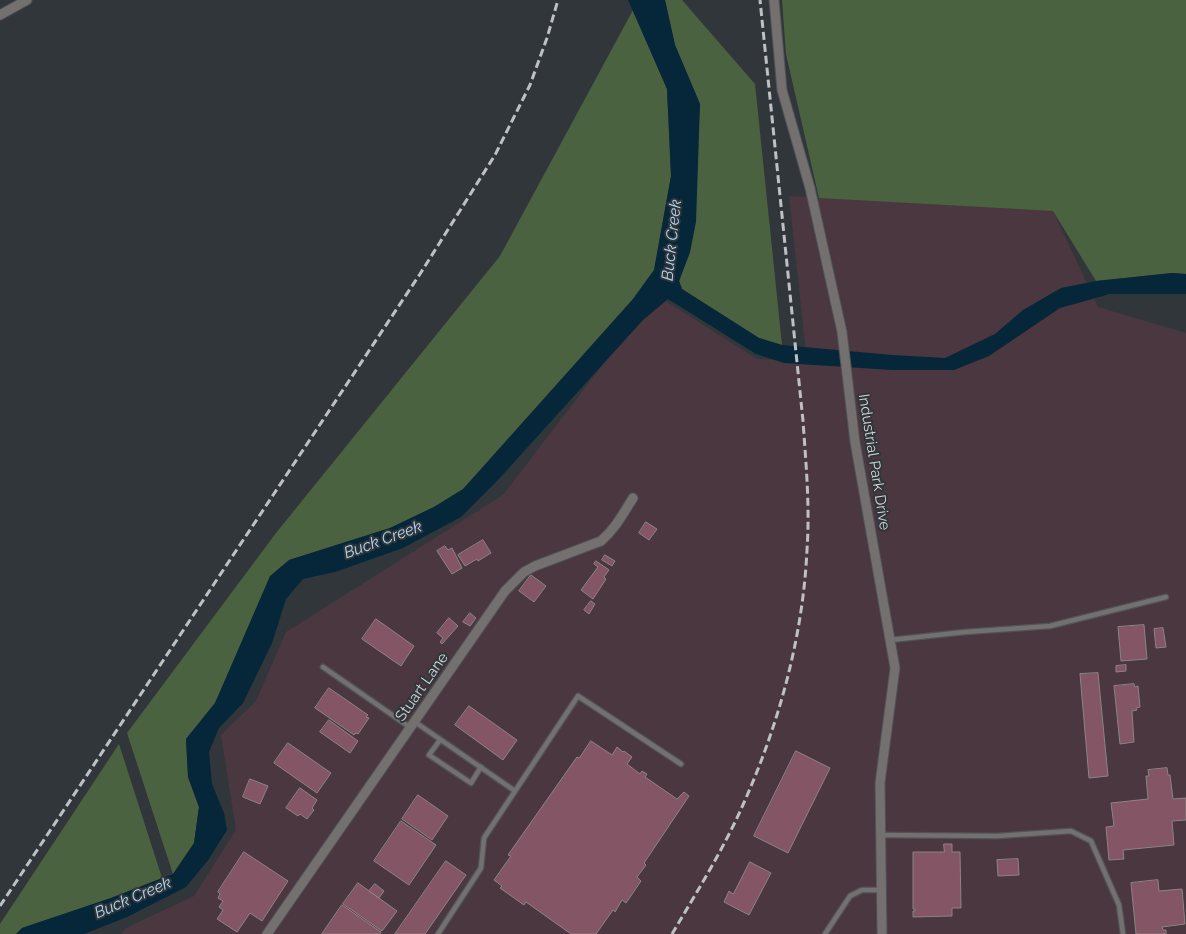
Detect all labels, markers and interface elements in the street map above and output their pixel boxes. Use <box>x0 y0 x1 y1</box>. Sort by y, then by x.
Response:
water label: Buck Creek <box>658 198 686 282</box>
street label: Industrial Park Drive <box>854 393 894 531</box>
water label: Buck Creek <box>341 517 425 563</box>
street label: Stuart Lane <box>392 649 452 725</box>
water label: Buck Creek <box>92 873 174 923</box>

